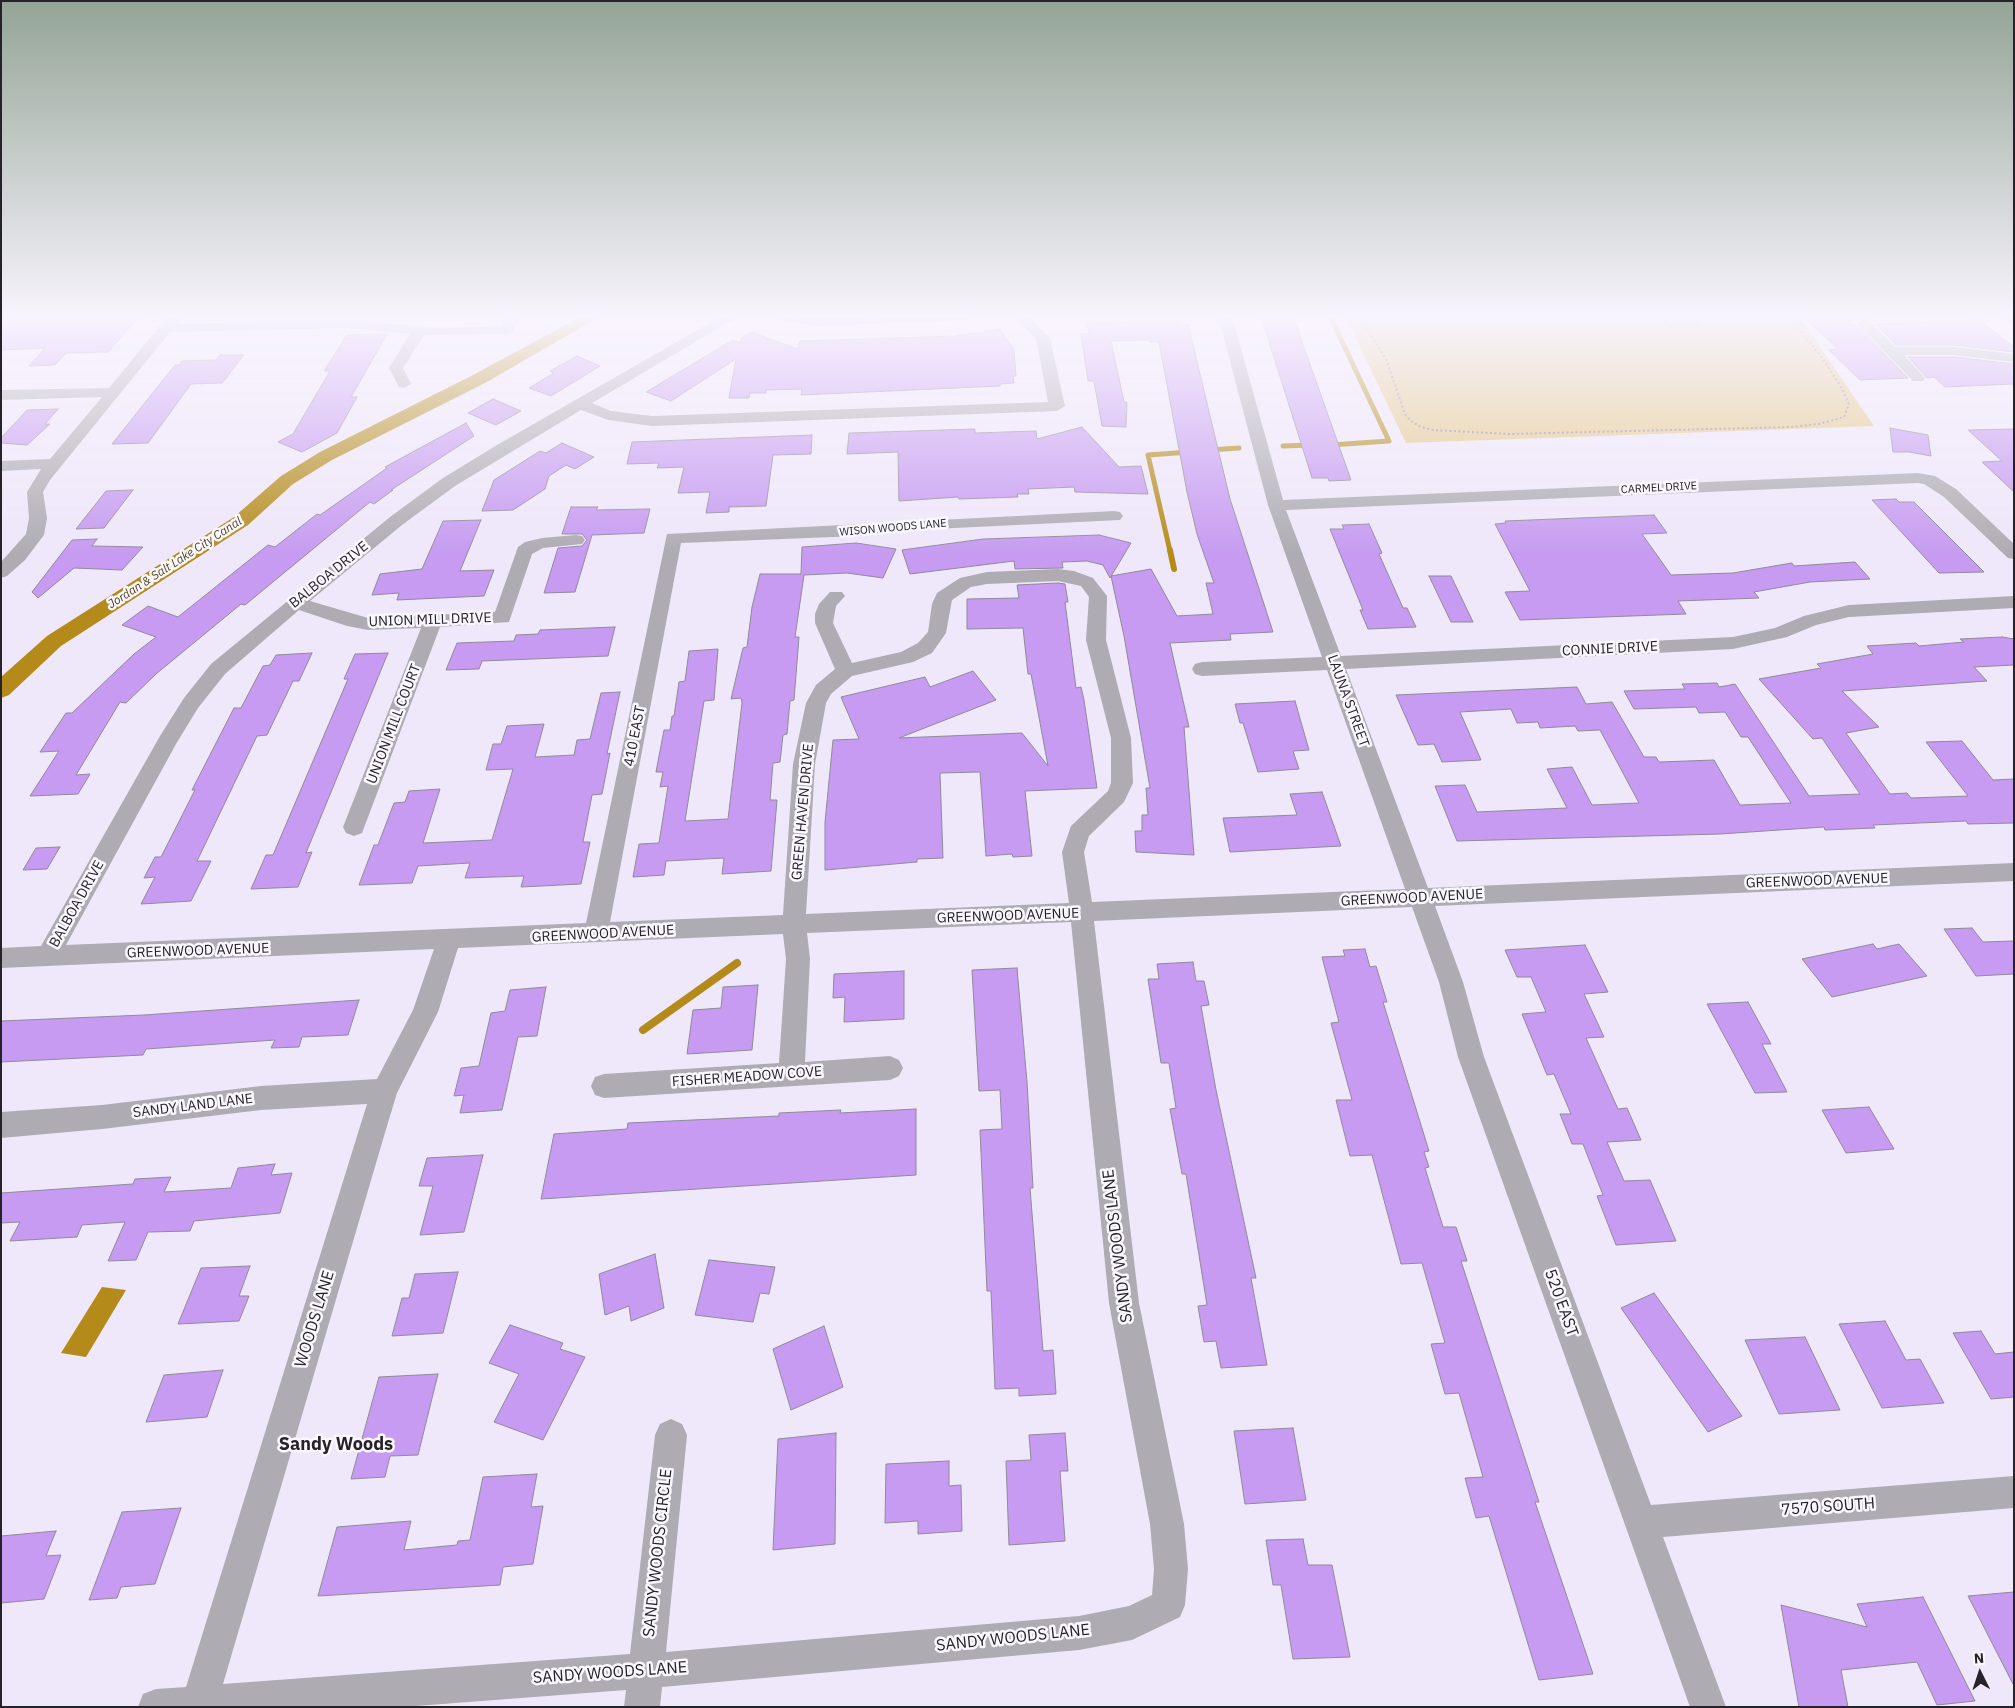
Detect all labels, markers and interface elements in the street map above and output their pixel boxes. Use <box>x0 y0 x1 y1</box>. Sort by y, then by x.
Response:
street label: CARMEL DRIVE <box>1621 479 1697 497</box>
water label: Jordan & Salt Lake City Canal <box>105 514 245 612</box>
street label: WISON WOODS LANE <box>839 517 947 539</box>
street label: BALBOA DRIVE <box>286 538 372 612</box>
street label: UNION MILL DRIVE <box>368 609 492 631</box>
street label: CONNIE DRIVE <box>1562 638 1658 660</box>
street label: LAUNA STREET <box>1324 653 1372 749</box>
street label: UNION MILL COURT <box>363 662 425 786</box>
street label: 410 EAST <box>621 704 649 768</box>
street label: GREEN HAVEN DRIVE <box>789 743 817 881</box>
street label: BALBOA DRIVE <box>46 858 108 950</box>
street label: GREENWOOD AVENUE <box>1745 870 1889 892</box>
street label: GREENWOOD AVENUE <box>1340 886 1484 910</box>
street label: GREENWOOD AVENUE <box>936 905 1080 927</box>
street label: GREENWOOD AVENUE <box>531 922 675 946</box>
street label: GREENWOOD AVENUE <box>126 940 270 962</box>
street label: FISHER MEADOW COVE <box>671 1063 823 1091</box>
street label: SANDY LAND LANE <box>132 1090 254 1122</box>
street label: SANDY WOODS LANE <box>1099 1168 1137 1324</box>
street label: 520 EAST <box>1540 1267 1582 1339</box>
street label: WOODS LANE <box>291 1268 339 1370</box>
district label: Sandy Woods <box>279 1434 393 1456</box>
street label: SANDY WOODS CIRCLE <box>640 1468 676 1638</box>
street label: 7570 SOUTH <box>1780 1494 1876 1520</box>
street label: SANDY WOODS LANE <box>935 1620 1091 1656</box>
north arrow <box>1955 1648 2005 1698</box>
text: N <box>1973 1649 1985 1667</box>
street label: SANDY WOODS LANE <box>532 1658 688 1688</box>

